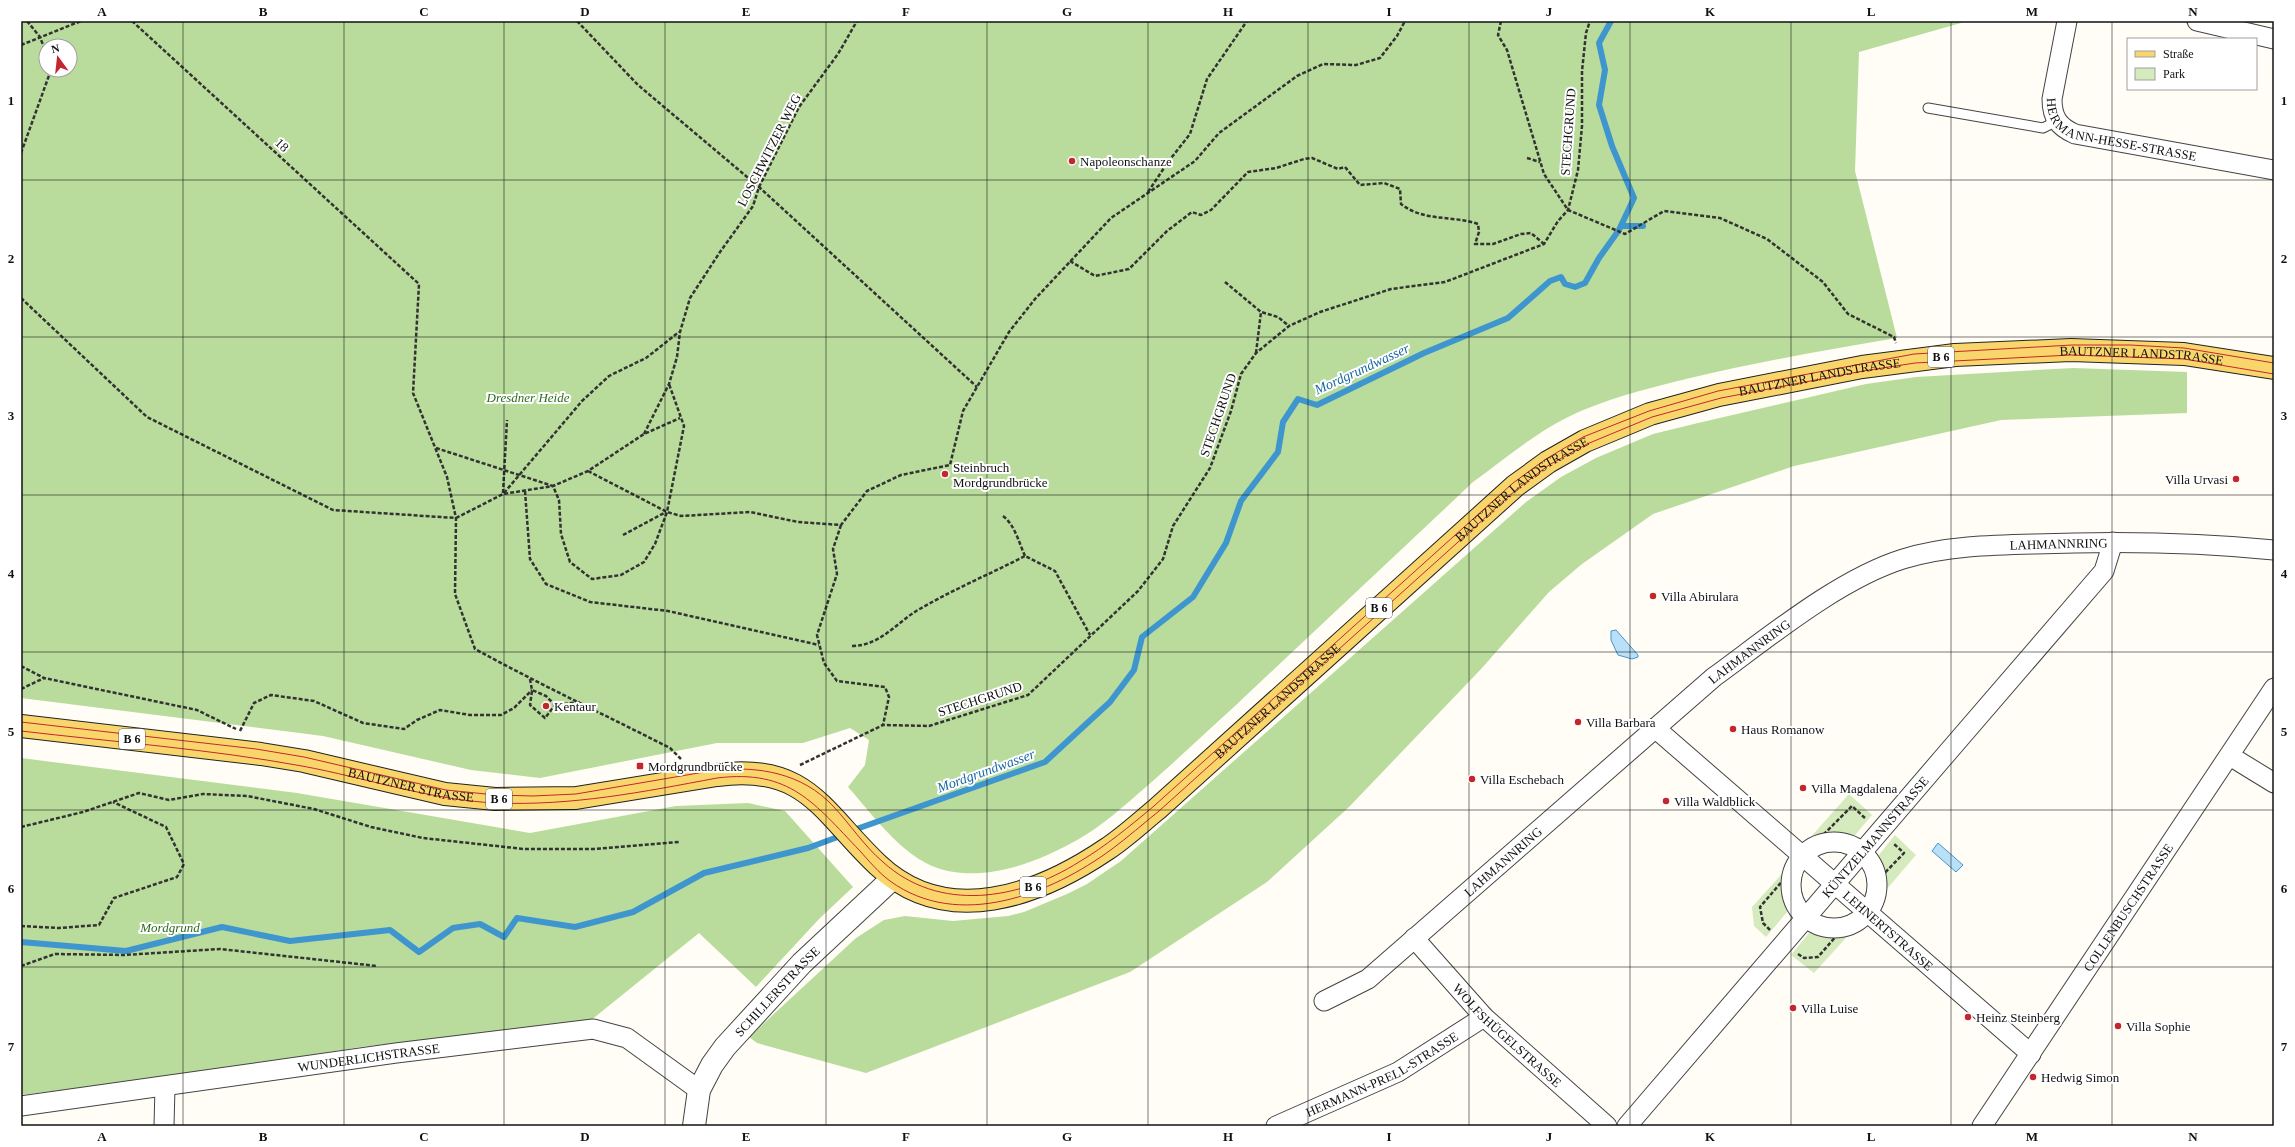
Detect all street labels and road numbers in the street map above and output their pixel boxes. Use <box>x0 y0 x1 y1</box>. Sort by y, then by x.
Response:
street label: STECHGRUND <box>1557 88 1579 176</box>
street label: LOSCHWITZER WEG <box>734 91 804 209</box>
street label: HERMANN-HESSE-STRASSE <box>2044 97 2198 163</box>
street label: 18 <box>272 135 292 155</box>
street label: BAUTZNER LANDSTRASSE <box>2059 342 2225 368</box>
road number: B 6 <box>1928 347 1954 367</box>
street label: BAUTZNER LANDSTRASSE <box>1737 355 1901 399</box>
street label: STECHGRUND <box>1197 371 1239 459</box>
street label: BAUTZNER LANDSTRASSE <box>1452 433 1591 544</box>
street label: LAHMANNRING <box>2009 535 2108 552</box>
road number: B 6 <box>1366 598 1392 618</box>
street label: LAHMANNRING <box>1705 616 1793 686</box>
street label: BAUTZNER LANDSTRASSE <box>1211 640 1343 761</box>
street label: STECHGRUND <box>936 678 1024 720</box>
road number: B 6 <box>119 729 145 749</box>
street label: BAUTZNER STRASSE <box>347 764 475 804</box>
street label: KÜNTZELMANNSTRASSE <box>1819 773 1931 900</box>
road number: B 6 <box>486 789 512 809</box>
street label: LAHMANNRING <box>1461 823 1545 899</box>
street label: COLLENBUSCHSTRASSE <box>2080 840 2176 974</box>
road number: B 6 <box>1020 877 1046 897</box>
street label: LEHNERTSTRASSE <box>1840 887 1937 974</box>
street label: SCHILLERSTRASSE <box>731 943 823 1039</box>
street label: WOLFSHÜGELSTRASSE <box>1450 980 1565 1090</box>
street label: HERMANN-PRELL-STRASSE <box>1303 1028 1461 1119</box>
street label: WUNDERLICHSTRASSE <box>297 1040 440 1074</box>

